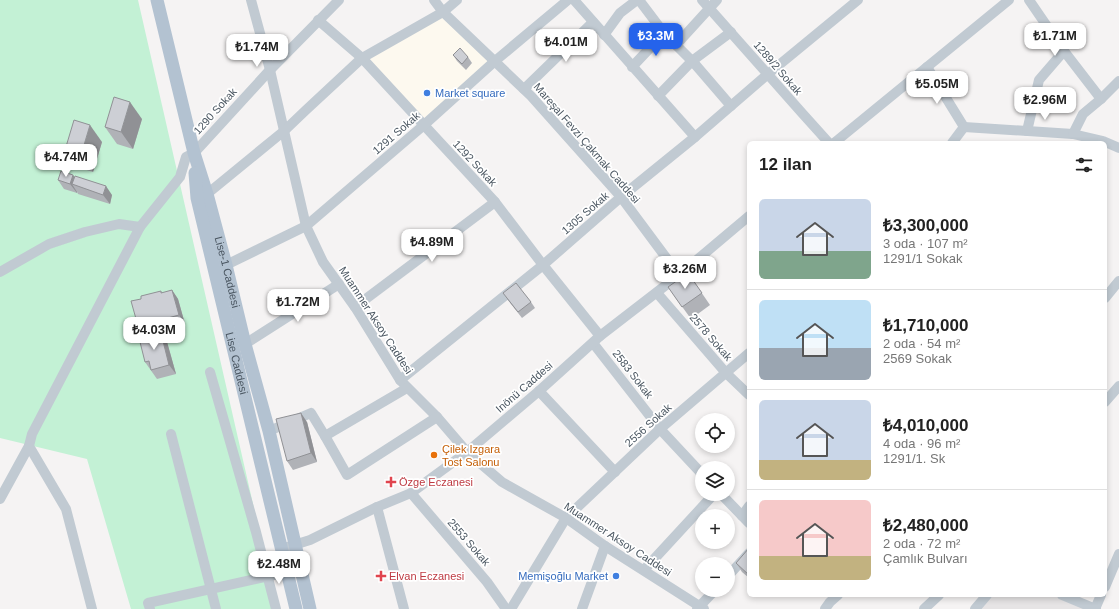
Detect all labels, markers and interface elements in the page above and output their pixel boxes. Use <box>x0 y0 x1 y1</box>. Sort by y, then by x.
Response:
pin: ₺3.3M <box>628 23 684 57</box>
pin: ₺1.71M <box>1022 23 1088 57</box>
text: ₺3.3M <box>638 28 674 43</box>
text: ₺1.71M <box>1033 28 1077 43</box>
pin: ₺4.01M <box>533 29 599 63</box>
pin: ₺1.74M <box>224 34 290 68</box>
text: ₺4.01M <box>544 34 588 49</box>
text: ₺1.74M <box>235 39 279 54</box>
street label: 1289/2 Sokak <box>751 39 805 98</box>
pin: ₺5.05M <box>904 71 970 105</box>
text: ₺5.05M <box>915 76 959 91</box>
street label: Mareşal Fevzi Çakmak Caddesi <box>532 80 642 206</box>
street label: 1290 Sokak <box>191 85 239 137</box>
place label: Market square <box>435 87 505 99</box>
pin: ₺2.96M <box>1012 87 1078 121</box>
marker: Market square <box>422 88 432 98</box>
text: ₺2.96M <box>1023 92 1067 107</box>
street label: 1291 Sokak <box>370 109 422 157</box>
street label: 1292 Sokak <box>451 138 500 189</box>
pin: ₺4.74M <box>33 144 99 178</box>
text: ₺4.74M <box>44 149 88 164</box>
icon: filters <box>1073 154 1095 176</box>
text: 12 ilan <box>759 155 812 174</box>
street label: 1305 Sokak <box>559 189 611 237</box>
icon: home <box>791 215 839 263</box>
text: ₺3,300,000 <box>883 216 968 235</box>
pin: ₺4.89M <box>399 229 465 263</box>
text: ₺4.89M <box>410 234 454 249</box>
street label: Lise-1 Caddesi <box>213 235 242 309</box>
text: 3 oda · 107 m² <box>883 236 968 251</box>
text: 1291/1 Sokak <box>883 251 963 266</box>
pin: ₺3.26M <box>652 256 718 290</box>
text: ₺3.26M <box>663 261 707 276</box>
street label: Muammer Aksoy Caddesi <box>337 264 415 376</box>
pin: ₺1.72M <box>265 289 331 323</box>
text: ₺1.72M <box>276 294 320 309</box>
street label: 2578 Sokak <box>687 311 735 363</box>
icon: home <box>791 316 839 364</box>
text: ₺1,710,000 <box>883 316 968 335</box>
pin: ₺4.03M <box>121 317 187 351</box>
text: ₺4.03M <box>132 322 176 337</box>
street label: Lise Caddesi <box>224 331 250 396</box>
text: 2 oda · 54 m² <box>883 336 960 351</box>
street label: 2583 Sokak <box>610 347 656 401</box>
text: 2569 Sokak <box>883 351 952 366</box>
street label: Inönü Caddesi <box>493 359 555 415</box>
street label: 2556 Sokak <box>622 401 674 449</box>
map controls <box>695 413 735 597</box>
button: locate <box>695 413 735 453</box>
icon: home <box>791 416 839 464</box>
text: ₺4,010,000 <box>883 416 968 435</box>
text: 4 oda · 96 m² <box>883 436 960 451</box>
place label: Çilek Izgara Tost Salonu <box>442 443 501 468</box>
marker: Çilek Izgara Tost Salonu <box>429 450 439 460</box>
text: 1291/1. Sk <box>883 451 945 466</box>
button: layers <box>695 461 735 501</box>
place label: Özge Eczanesi <box>399 476 473 488</box>
marker: Özge Eczanesi <box>386 477 396 487</box>
street label: Muammer Aksoy Caddesi <box>562 500 674 578</box>
button: + <box>695 509 735 549</box>
street label: 2553 Sokak <box>445 516 493 568</box>
icon: home <box>791 516 839 564</box>
text: ₺2,480,000 <box>883 516 968 535</box>
text: 2 oda · 72 m² <box>883 536 960 551</box>
pin: ₺2.48M <box>246 551 312 585</box>
text: Çamlık Bulvarı <box>883 551 968 566</box>
text: ₺2.48M <box>257 556 301 571</box>
button: − <box>695 557 735 597</box>
place label: Elvan Eczanesi <box>389 570 464 582</box>
place label: Memişoğlu Market <box>518 570 608 582</box>
marker: Elvan Eczanesi <box>376 571 386 581</box>
marker: Memişoğlu Market <box>611 571 621 581</box>

